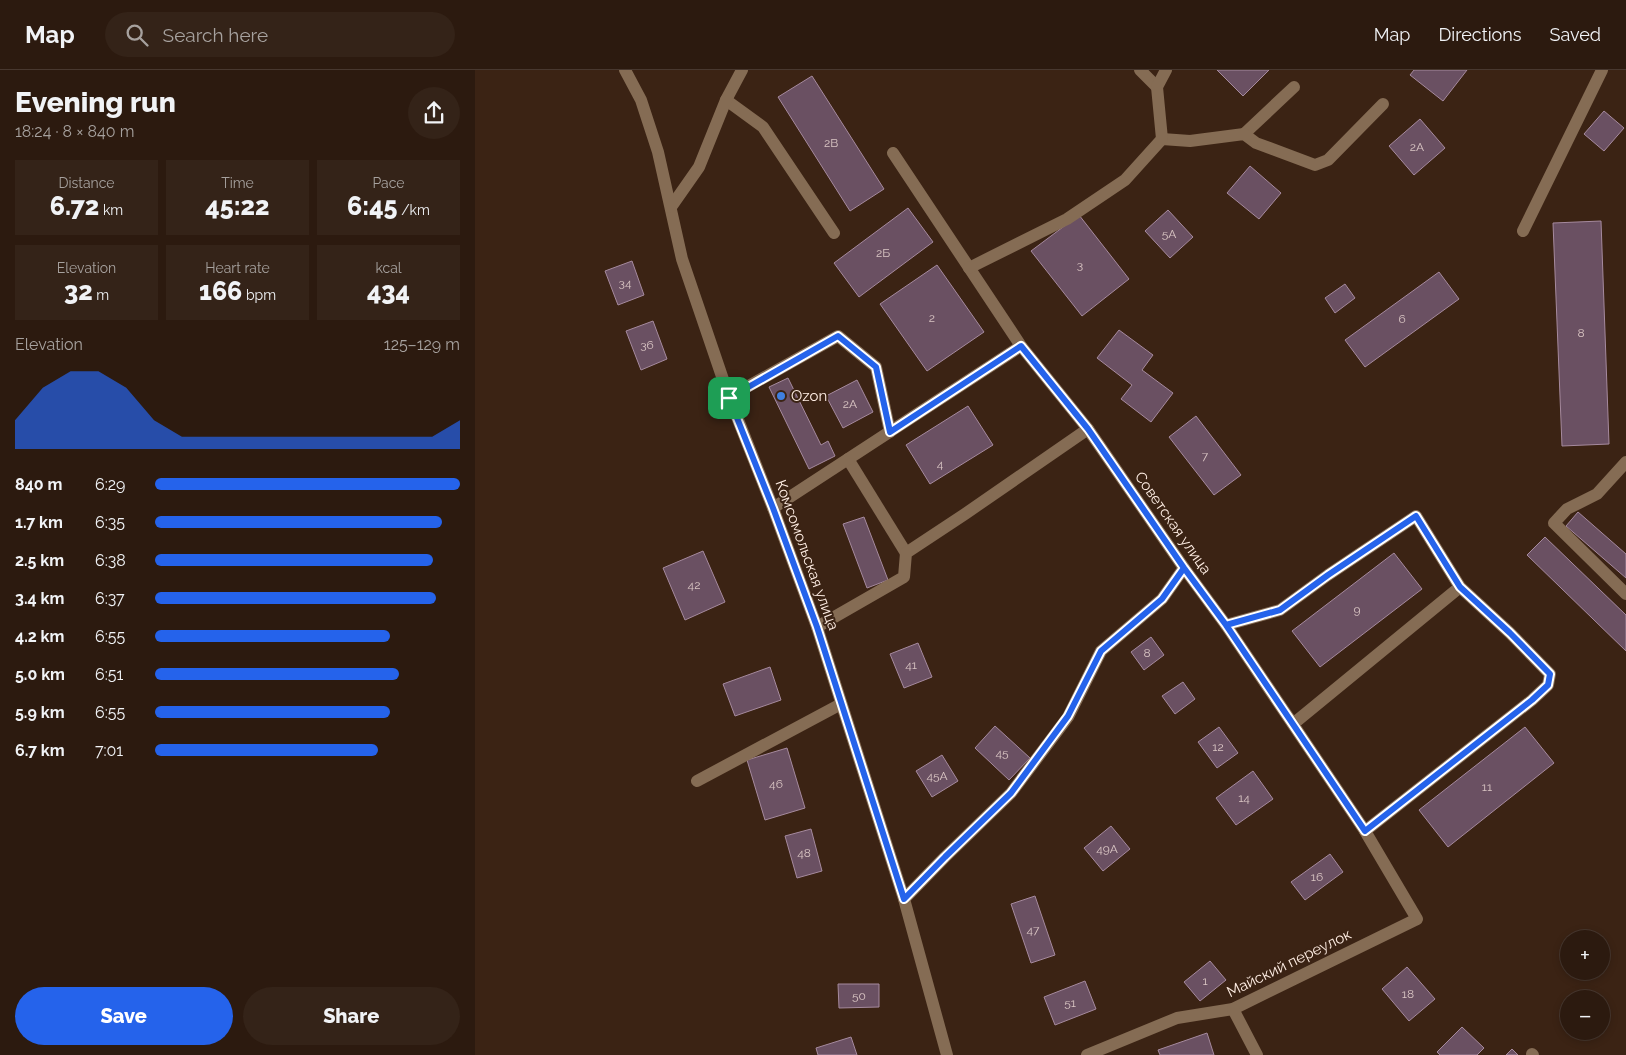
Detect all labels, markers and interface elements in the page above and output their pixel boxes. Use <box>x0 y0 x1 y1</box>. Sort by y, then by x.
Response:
search box <box>105 12 455 57</box>
text: Map <box>25 20 75 49</box>
icon: search <box>123 21 151 49</box>
text: Search here <box>163 24 268 46</box>
text: Map <box>1374 24 1410 45</box>
text: Directions <box>1438 24 1522 45</box>
text: Saved <box>1550 24 1601 45</box>
text: Evening run <box>15 86 176 119</box>
button: share <box>408 87 460 139</box>
text: 18:24 · 8 × 840 m <box>15 122 134 141</box>
house number: 2В <box>824 136 838 150</box>
house number: 2А <box>1410 140 1424 154</box>
text: Distance <box>58 175 115 191</box>
text: Time <box>221 175 254 191</box>
text: Pace <box>372 175 405 191</box>
text: 6.72 <box>50 191 99 221</box>
text: 45:22 <box>205 191 270 221</box>
text: 6:45 <box>347 191 398 221</box>
text: km <box>99 202 123 218</box>
text: /km <box>398 202 430 218</box>
house number: 5А <box>1162 227 1176 241</box>
house number: 2Б <box>876 246 890 260</box>
house number: 3 <box>1077 258 1083 272</box>
text: Elevation <box>57 260 116 276</box>
text: Heart rate <box>205 260 270 276</box>
text: kcal <box>375 260 402 276</box>
text: 32 <box>64 276 93 306</box>
text: 166 <box>199 276 242 306</box>
text: 434 <box>367 276 410 306</box>
house number: 34 <box>619 276 632 290</box>
text: m <box>93 287 109 303</box>
text: bpm <box>242 287 276 303</box>
house number: 2 <box>929 311 935 325</box>
house number: 6 <box>1398 312 1406 326</box>
house number: 8 <box>1577 326 1585 340</box>
text: Elevation <box>15 335 83 354</box>
text: 125–129 m <box>384 335 460 354</box>
house number: 36 <box>640 338 654 352</box>
pin <box>708 377 750 419</box>
icon: arrive <box>715 384 743 412</box>
place label: Ozon <box>791 387 827 405</box>
marker: Ozon <box>775 390 787 402</box>
house number: 2А <box>843 397 857 411</box>
house number: 7 <box>1202 449 1209 463</box>
house number: 4 <box>937 457 944 471</box>
street label: Советская улица <box>1131 468 1215 578</box>
text: 840 m <box>15 475 62 494</box>
text: 6:29 <box>95 475 125 494</box>
street label: Комсомольская улица <box>771 477 843 633</box>
text: 1.7 km <box>15 513 63 532</box>
text: 6:35 <box>95 513 125 532</box>
text: 2.5 km <box>15 551 64 570</box>
text: 6:38 <box>95 551 126 570</box>
house number: 42 <box>688 578 700 592</box>
text: 3.4 km <box>15 589 64 608</box>
text: 6:37 <box>95 589 125 608</box>
house number: 9 <box>1353 603 1361 617</box>
text: 4.2 km <box>15 627 64 646</box>
text: 6:55 <box>95 627 125 646</box>
house number: 8 <box>1143 646 1151 660</box>
house number: 41 <box>905 658 917 672</box>
text: 5.0 km <box>15 665 65 684</box>
text: 6:51 <box>95 665 123 684</box>
text: 5.9 km <box>15 703 65 722</box>
text: 6:55 <box>95 703 125 722</box>
house number: 12 <box>1212 740 1224 754</box>
text: 6.7 km <box>15 741 65 760</box>
text: 7:01 <box>95 741 123 760</box>
house number: 45 <box>995 746 1009 760</box>
house number: 45А <box>926 769 948 783</box>
house number: 46 <box>769 777 783 791</box>
house number: 11 <box>1482 780 1492 794</box>
house number: 14 <box>1238 791 1250 805</box>
house number: 49А <box>1096 842 1118 856</box>
house number: 48 <box>797 846 811 860</box>
house number: 16 <box>1311 870 1323 884</box>
house number: 47 <box>1027 923 1040 937</box>
street label: Майский переулок <box>1224 925 1354 1001</box>
map controls <box>1560 930 1610 1040</box>
button: + <box>1560 930 1610 980</box>
house number: 1 <box>1202 974 1208 988</box>
button: Save <box>15 987 233 1045</box>
button: Share <box>243 987 460 1045</box>
house number: 18 <box>1402 987 1414 1001</box>
house number: 50 <box>852 989 866 1003</box>
button: − <box>1560 990 1610 1040</box>
house number: 51 <box>1064 996 1076 1010</box>

